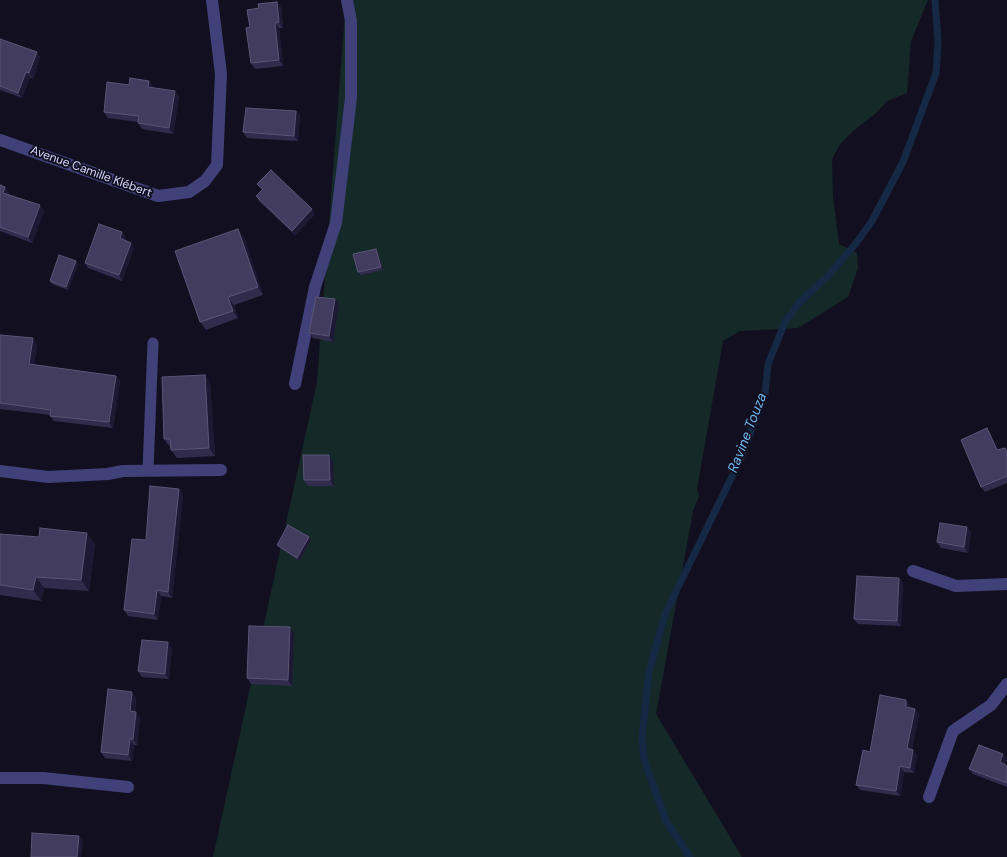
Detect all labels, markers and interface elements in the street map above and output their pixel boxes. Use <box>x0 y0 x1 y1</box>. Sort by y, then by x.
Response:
street label: Avenue Camille Klébert <box>28 143 154 201</box>
water label: Ravine Touza <box>725 391 771 475</box>

